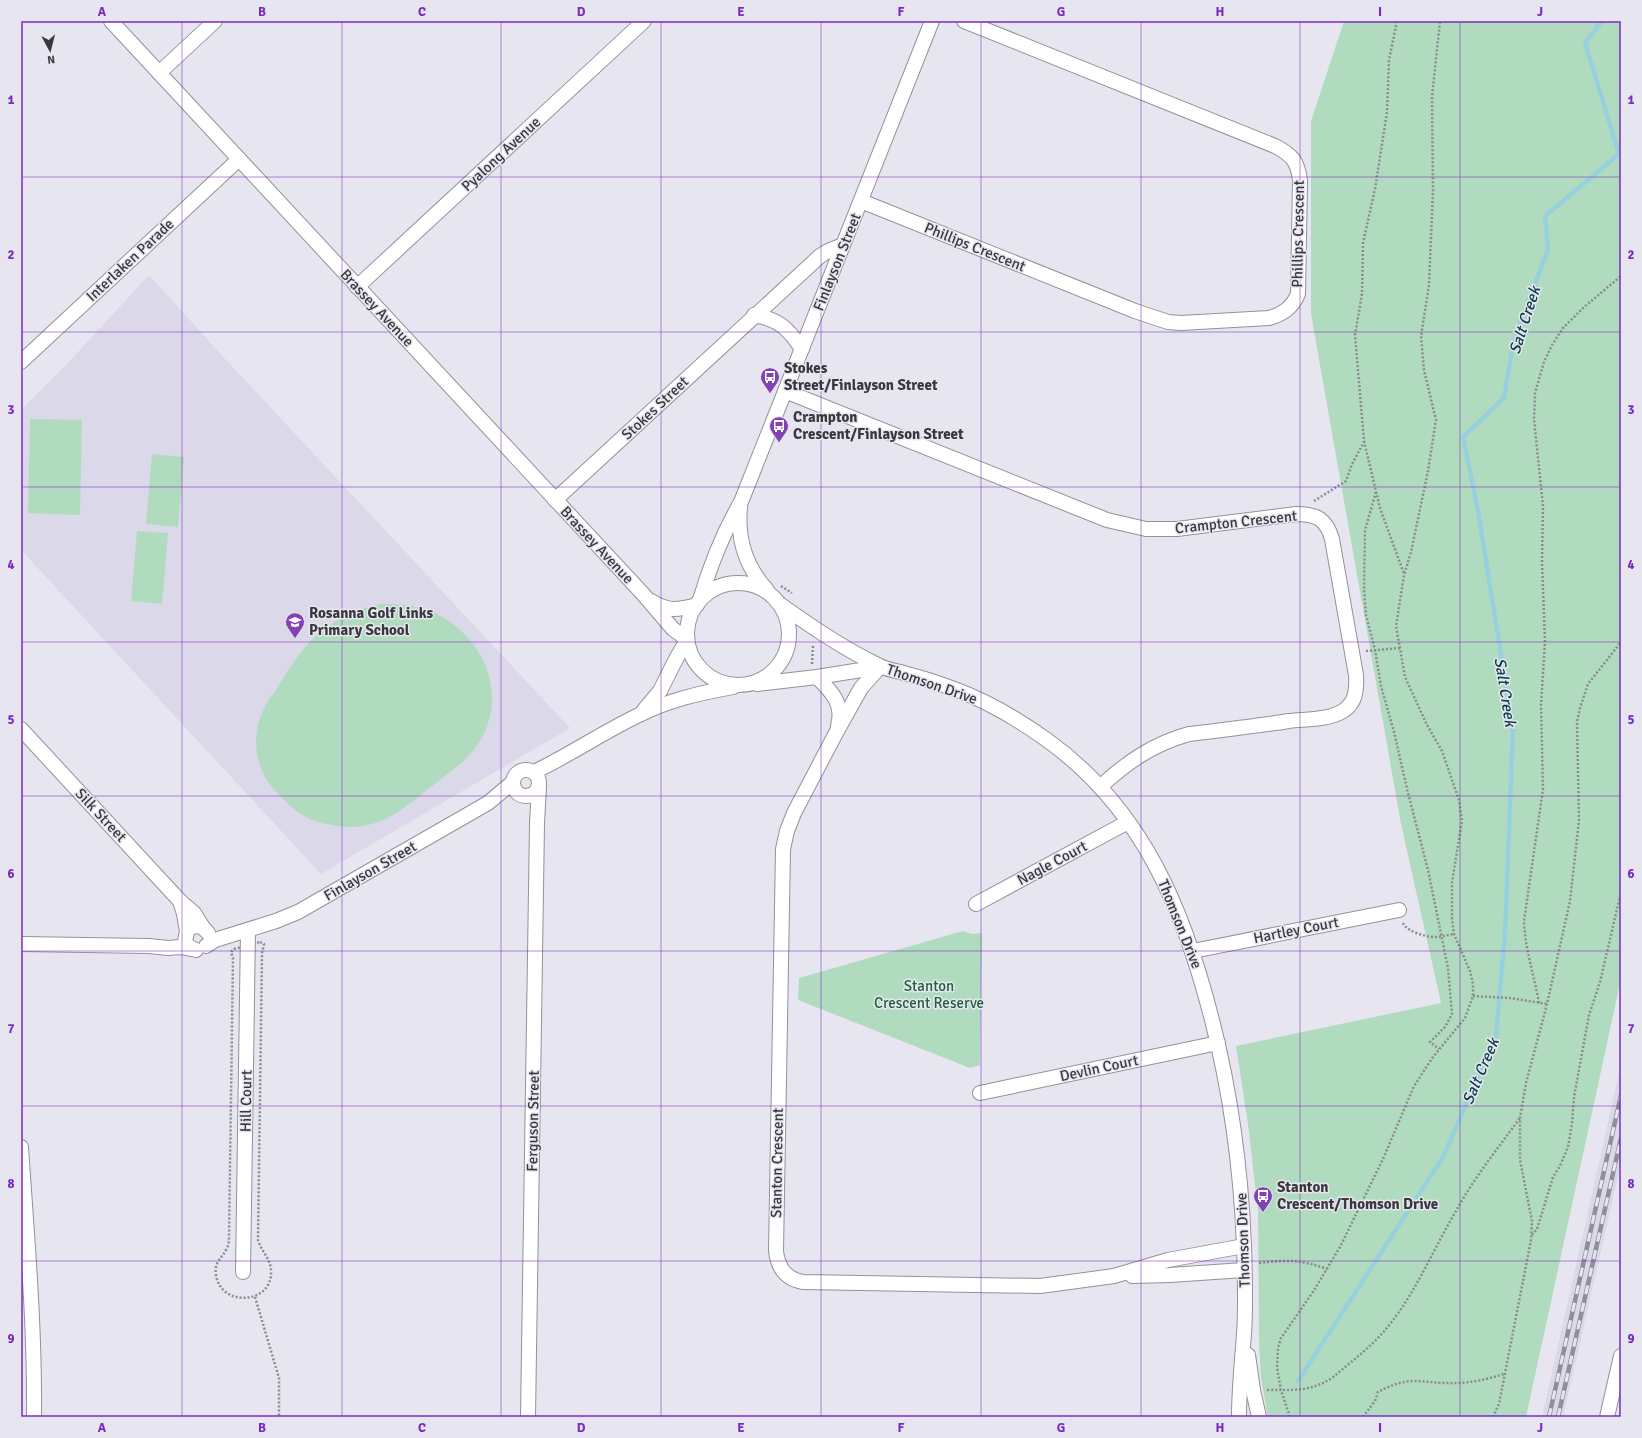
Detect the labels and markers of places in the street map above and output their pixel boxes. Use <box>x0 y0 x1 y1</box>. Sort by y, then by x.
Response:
place label: Stokes Street/Finlayson Street <box>784 359 938 394</box>
bus stop icon: Stokes Street/Finlayson Street <box>759 366 781 394</box>
place label: Crampton Crescent/Finlayson Street <box>793 408 964 443</box>
bus stop icon: Crampton Crescent/Finlayson Street <box>768 415 790 443</box>
place label: Rosanna Golf Links Primary School <box>309 604 434 639</box>
school or university icon: Rosanna Golf Links Primary School <box>284 611 306 639</box>
place label: Stanton Crescent/Thomson Drive <box>1277 1178 1438 1213</box>
bus stop icon: Stanton Crescent/Thomson Drive <box>1252 1185 1274 1213</box>

